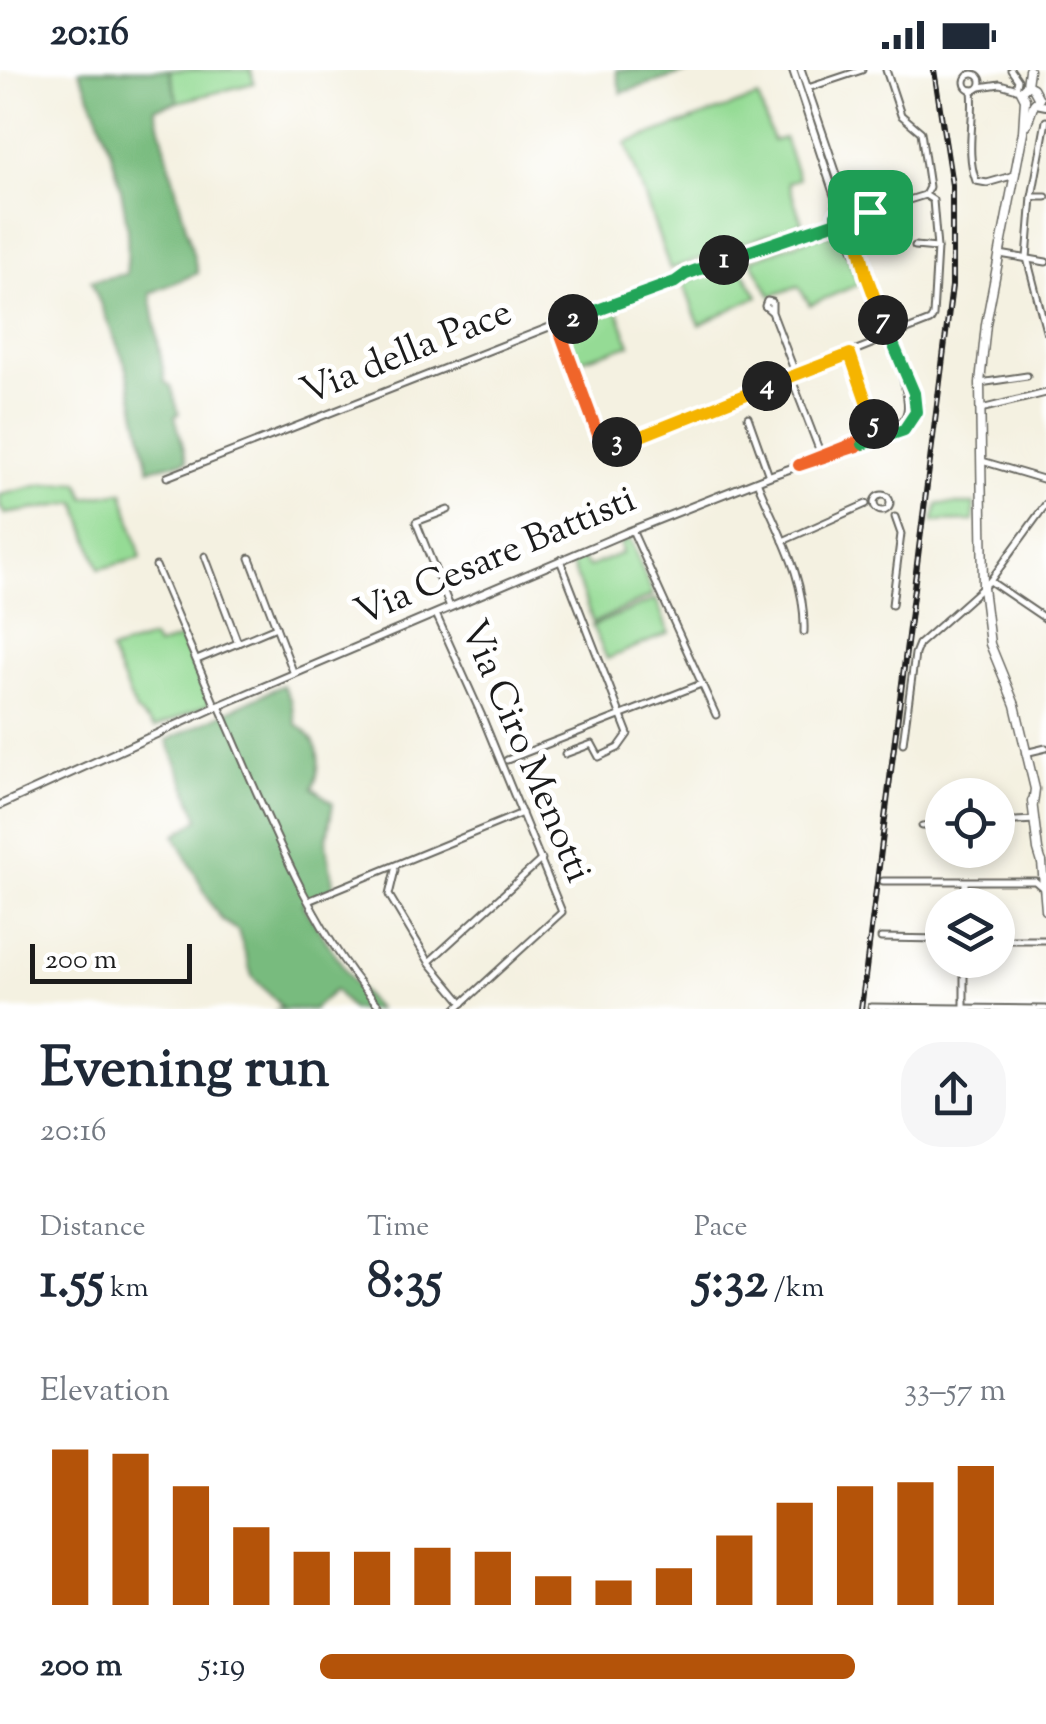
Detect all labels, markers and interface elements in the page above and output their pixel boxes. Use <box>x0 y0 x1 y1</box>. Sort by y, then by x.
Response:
text: 20:16 <box>50 8 129 62</box>
pin <box>828 170 913 255</box>
icon: arrive <box>843 185 898 240</box>
pin: 1 <box>699 235 749 285</box>
text: 1 <box>719 240 729 280</box>
street label: Via della Pace <box>293 287 521 421</box>
pin: 2 <box>548 294 598 344</box>
pin: 7 <box>858 295 908 345</box>
text: 2 <box>566 299 580 339</box>
text: 7 <box>876 300 890 340</box>
pin: 4 <box>742 361 792 411</box>
text: 4 <box>760 366 774 406</box>
pin: 5 <box>849 399 899 449</box>
text: 5 <box>869 404 879 444</box>
pin: 3 <box>592 417 642 467</box>
text: 3 <box>611 422 623 462</box>
street label: Via Cesare Battisti <box>347 474 645 642</box>
street label: Via Ciro Menotti <box>444 612 604 892</box>
map controls <box>925 778 1015 978</box>
button: locate <box>925 778 1015 868</box>
button: layers <box>925 888 1015 978</box>
scale bar <box>30 939 192 984</box>
text: 200 m <box>45 941 117 981</box>
text: Evening run <box>40 1032 329 1111</box>
button: share <box>901 1042 1006 1147</box>
text: 20:16 <box>40 1109 107 1155</box>
text: Distance <box>40 1208 146 1248</box>
text: Time <box>367 1208 429 1248</box>
text: Pace <box>694 1208 748 1248</box>
text: 1.55 <box>40 1248 104 1320</box>
text: 8:35 <box>367 1248 442 1320</box>
text: 5:32 <box>694 1248 768 1320</box>
text: km <box>104 1269 149 1309</box>
text: /km <box>768 1269 824 1309</box>
text: Elevation <box>40 1369 170 1415</box>
text: 33–57 m <box>904 1369 1006 1415</box>
text: 200 m <box>40 1644 122 1690</box>
text: 5:19 <box>200 1644 245 1690</box>

